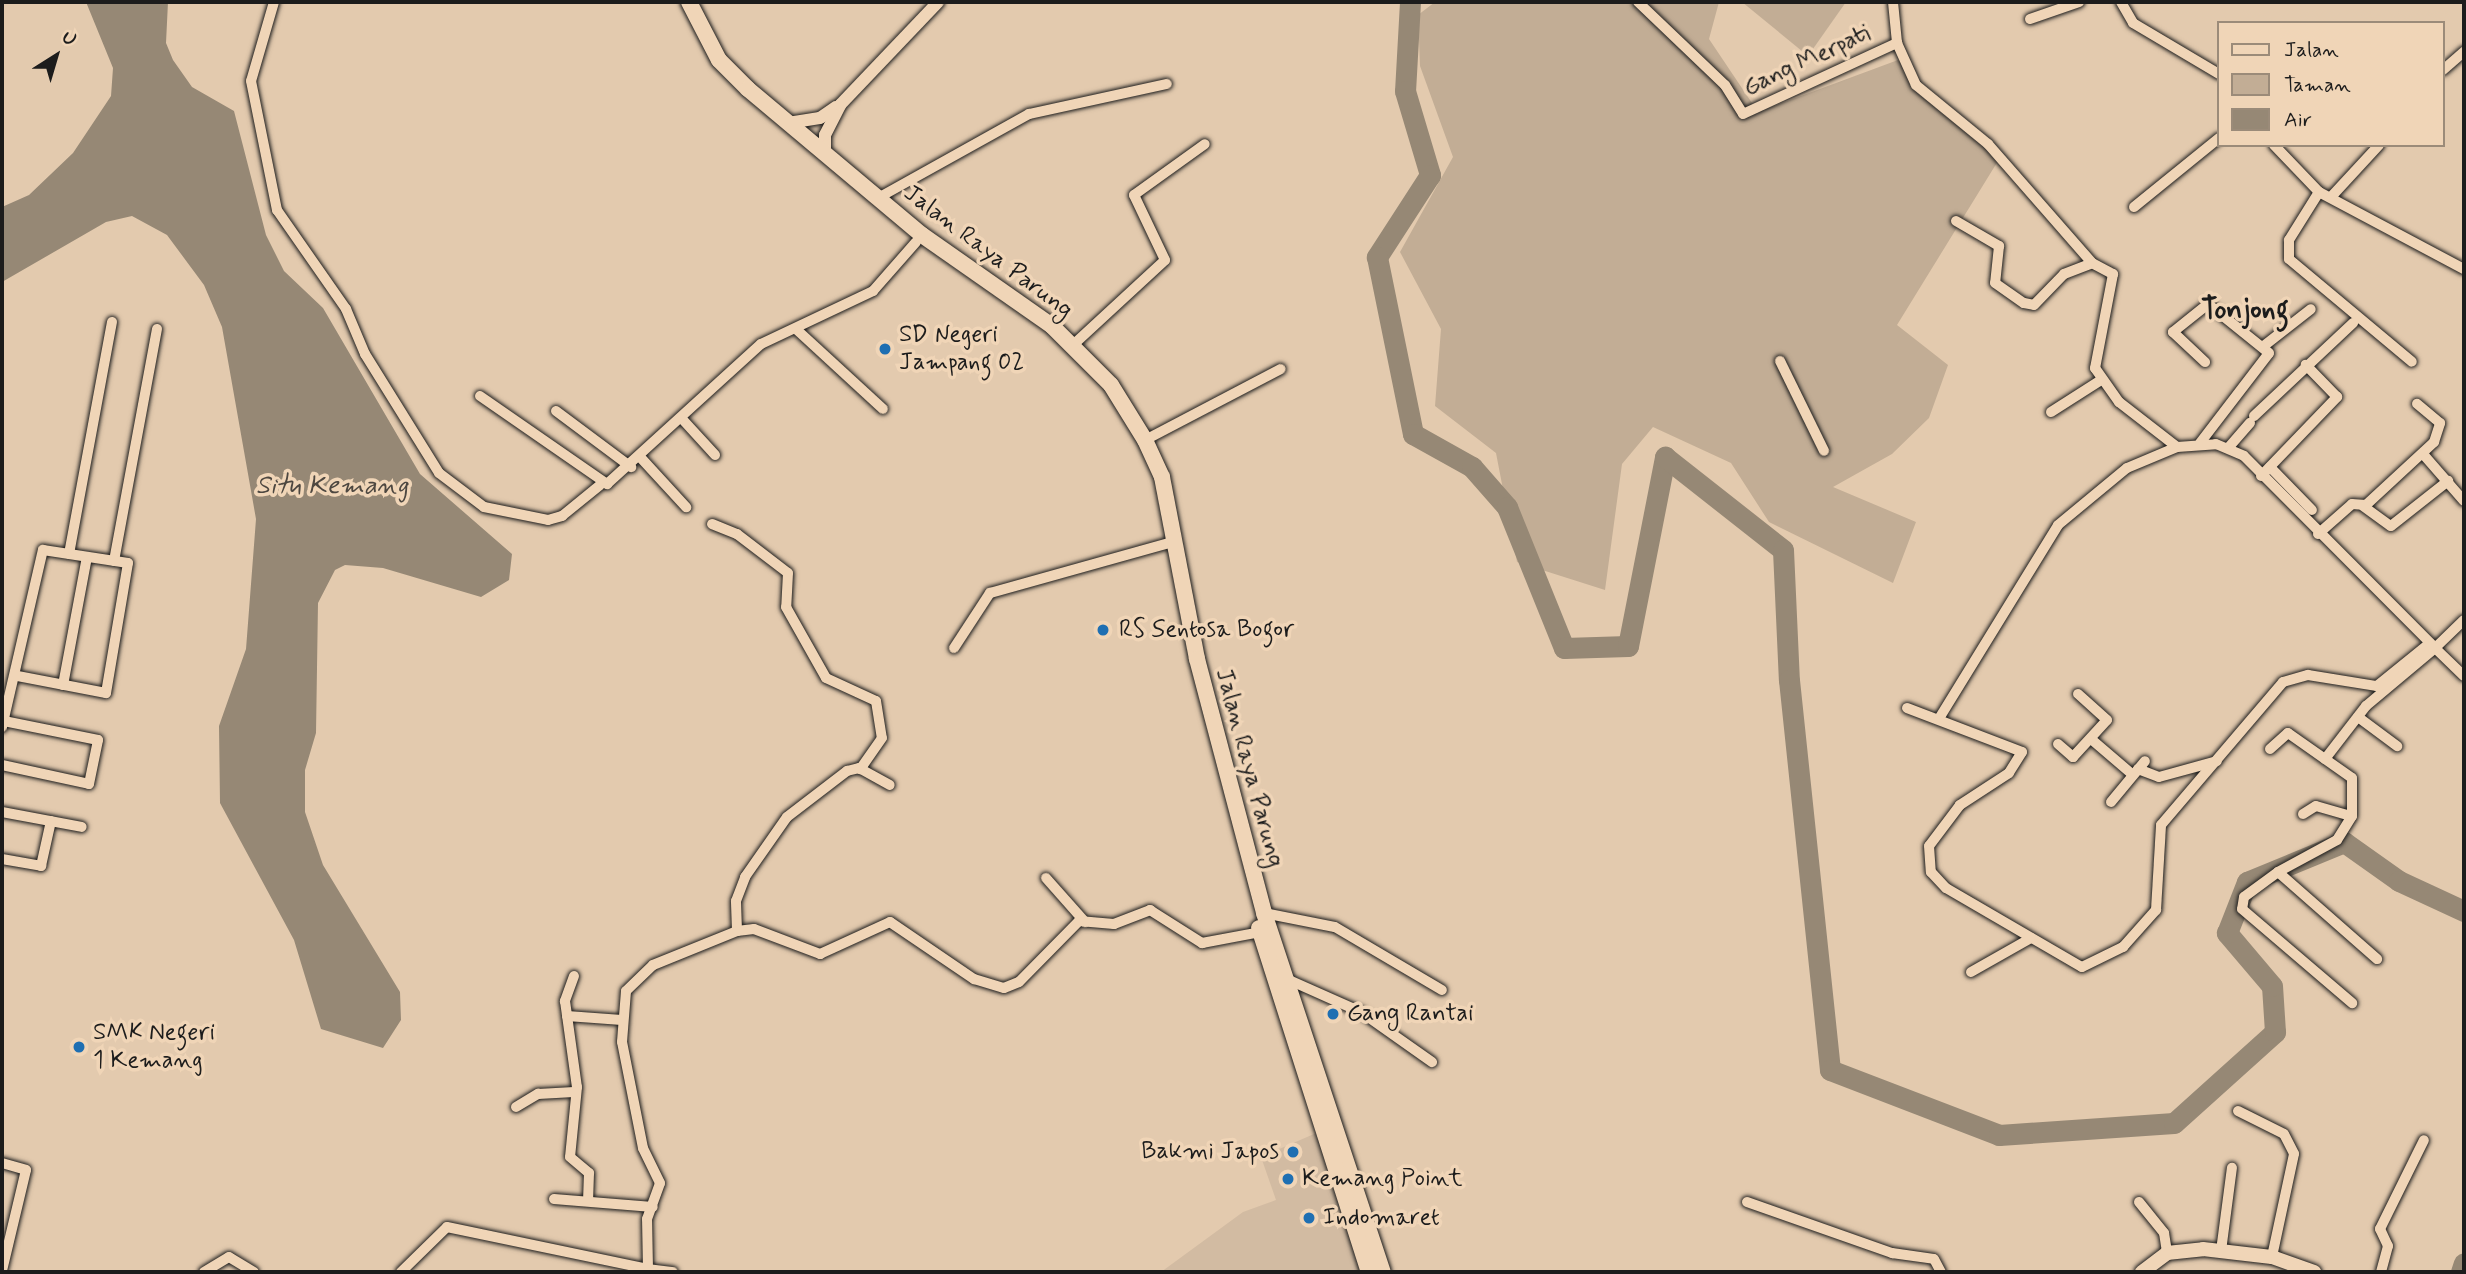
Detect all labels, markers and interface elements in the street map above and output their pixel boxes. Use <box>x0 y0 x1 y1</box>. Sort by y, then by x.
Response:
street label: Gang Merpati <box>1739 19 1875 103</box>
north arrow <box>21 21 91 91</box>
legend <box>2218 21 2445 147</box>
text: U <box>56 25 81 53</box>
text: Jalan <box>2284 36 2339 64</box>
text: Taman <box>2284 71 2351 99</box>
text: Air <box>2284 106 2312 134</box>
street label: Jalan Raya Parung <box>900 181 1076 323</box>
district label: Tonjong <box>2201 294 2289 328</box>
place label: SD Negeri Jampang 02 <box>899 321 1024 377</box>
marker: SD Negeri Jampang 02 <box>877 341 893 357</box>
water label: Situ Kemang <box>256 471 408 503</box>
place label: RS Sentosa Bogor <box>1119 616 1299 644</box>
marker: RS Sentosa Bogor <box>1093 620 1113 640</box>
street label: Jalan Raya Parung <box>1209 668 1289 868</box>
place label: Gang Rantai <box>1347 1000 1474 1028</box>
marker: Gang Rantai <box>1325 1006 1341 1022</box>
place label: SMK Negeri 1 Kemang <box>93 1019 215 1075</box>
marker: SMK Negeri 1 Kemang <box>71 1039 87 1055</box>
place label: Bakmi Japos <box>1144 1138 1279 1166</box>
marker: Bakmi Japos <box>1285 1144 1301 1160</box>
place label: Kemang Point <box>1302 1165 1453 1193</box>
marker: Kemang Point <box>1280 1171 1296 1187</box>
place label: Indomaret <box>1323 1204 1440 1232</box>
marker: Indomaret <box>1301 1210 1317 1226</box>

